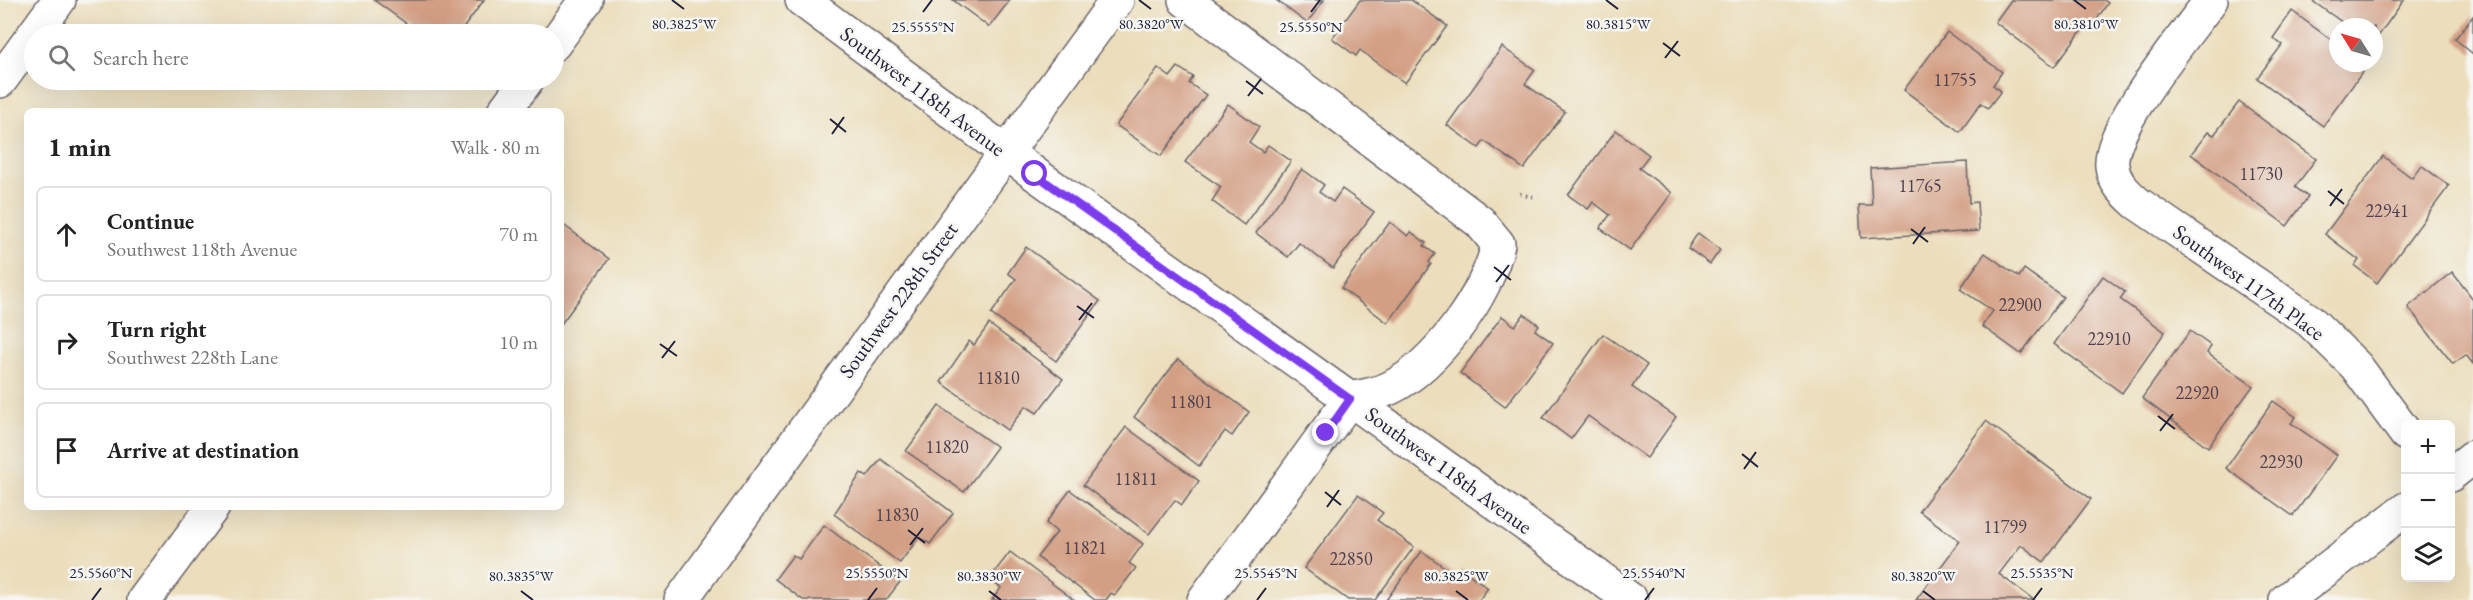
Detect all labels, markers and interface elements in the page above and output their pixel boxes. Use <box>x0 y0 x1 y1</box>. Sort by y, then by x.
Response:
text: 80.3825°W <box>652 14 717 33</box>
text: 80.3820°W <box>1119 14 1184 33</box>
text: 80.3815°W <box>1586 14 1651 33</box>
text: 80.3810°W <box>2054 14 2119 33</box>
text: 25.5555°N <box>892 17 955 36</box>
text: 25.5550°N <box>1280 17 1343 36</box>
north arrow <box>2329 18 2383 72</box>
street label: Southwest 118th Avenue <box>835 20 1011 162</box>
search box <box>24 24 564 90</box>
icon: search <box>45 41 78 74</box>
text: Search here <box>93 43 188 72</box>
house number: 11755 <box>1933 68 1977 91</box>
text: 1 min <box>48 130 111 164</box>
text: Walk · 80 m <box>451 134 540 160</box>
route start <box>1021 160 1047 186</box>
house number: 11730 <box>2239 162 2283 185</box>
house number: 11765 <box>1898 174 1942 197</box>
house number: 22941 <box>2365 199 2409 222</box>
text: Continue <box>107 207 194 236</box>
street label: Southwest 228th Street <box>832 217 964 383</box>
icon: ahead <box>50 218 83 251</box>
street label: Southwest 117th Place <box>2168 218 2330 346</box>
text: 70 m <box>499 221 538 247</box>
text: Southwest 118th Avenue <box>107 236 297 262</box>
house number: 22900 <box>1998 293 2042 316</box>
text: Turn right <box>107 315 206 344</box>
icon: right <box>50 326 83 359</box>
house number: 22910 <box>2087 327 2131 350</box>
text: 10 m <box>499 329 538 355</box>
text: Southwest 228th Lane <box>107 344 278 370</box>
house number: 11810 <box>976 366 1020 389</box>
house number: 22920 <box>2175 381 2219 404</box>
house number: 11801 <box>1169 390 1213 413</box>
street label: Southwest 118th Avenue <box>1360 400 1538 540</box>
route end <box>1312 419 1338 445</box>
map controls <box>2401 420 2455 582</box>
button: + <box>2401 420 2455 474</box>
icon: arrive <box>50 434 83 467</box>
house number: 11820 <box>925 435 969 458</box>
text: Arrive at destination <box>107 436 299 465</box>
house number: 22930 <box>2259 450 2303 473</box>
house number: 11811 <box>1114 467 1158 490</box>
button: − <box>2401 474 2455 528</box>
house number: 11830 <box>875 503 919 526</box>
house number: 11799 <box>1983 515 2027 538</box>
button: layers <box>2401 528 2455 582</box>
house number: 11821 <box>1063 536 1107 559</box>
house number: 22850 <box>1329 547 1373 570</box>
text: 25.5560°N <box>70 563 133 582</box>
text: 25.5550°N <box>846 563 909 582</box>
text: 25.5545°N <box>1235 563 1298 582</box>
text: 25.5540°N <box>1623 563 1686 582</box>
text: 25.5535°N <box>2011 563 2074 582</box>
text: 80.3835°W <box>489 566 554 585</box>
text: 80.3830°W <box>957 566 1022 585</box>
text: 80.3825°W <box>1424 566 1489 585</box>
text: 80.3820°W <box>1891 566 1956 585</box>

